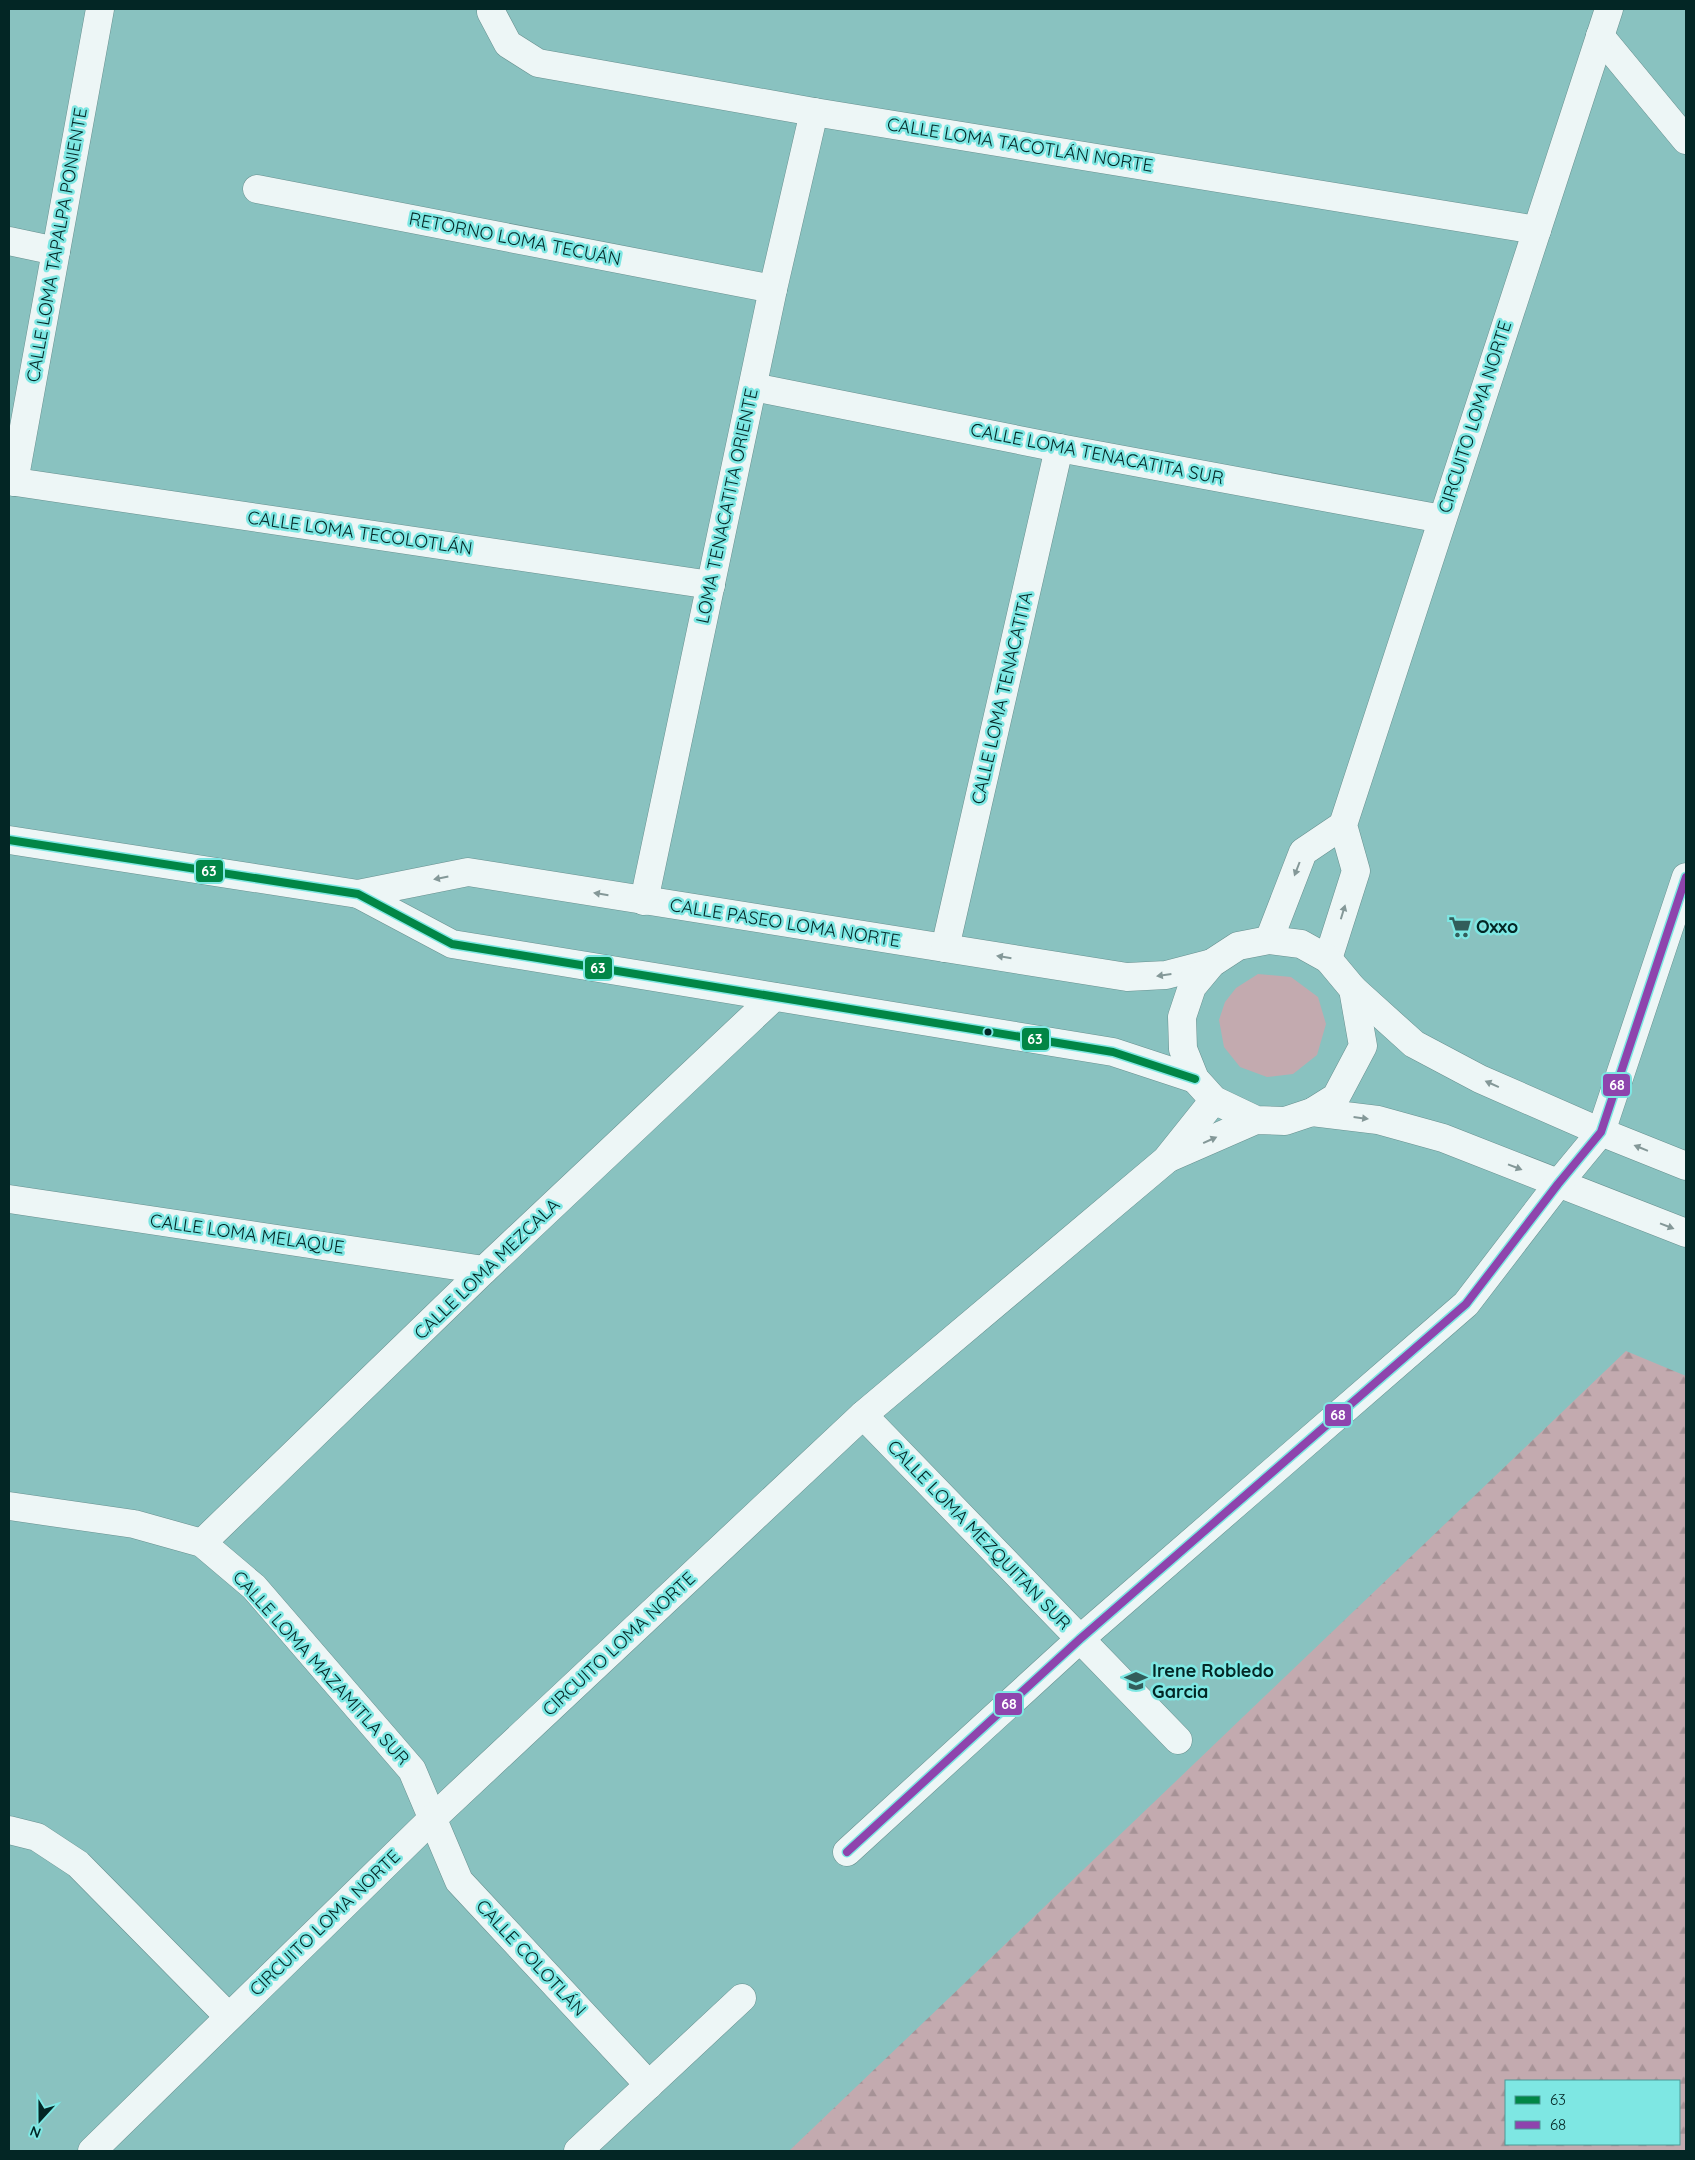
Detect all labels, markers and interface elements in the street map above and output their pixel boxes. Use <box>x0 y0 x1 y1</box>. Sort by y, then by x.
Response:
street label: CALLE LOMA TAPALPA PONIENTE <box>21 106 92 384</box>
street label: CALLE LOMA TACOTLÁN NORTE <box>885 112 1155 177</box>
street label: RETORNO LOMA TECUÁN <box>407 207 623 270</box>
street label: CIRCUITO LOMA NORTE <box>1433 318 1516 516</box>
street label: LOMA TENACATITA ORIENTE <box>690 386 763 625</box>
street label: CALLE LOMA TENACATITA SUR <box>969 418 1226 489</box>
street label: CALLE LOMA TECOLOTLÁN <box>246 505 474 560</box>
street label: CALLE LOMA TENACATITA <box>966 589 1037 806</box>
line badge: 63 <box>195 859 224 883</box>
text: 63 <box>201 862 217 880</box>
one-way arrow <box>1293 862 1301 877</box>
one-way arrow <box>432 874 448 882</box>
one-way arrow <box>593 889 609 897</box>
street label: CALLE PASEO LOMA NORTE <box>668 893 902 952</box>
one-way arrow <box>1339 904 1347 919</box>
supermarket icon: Oxxo <box>1447 914 1473 940</box>
place label: Oxxo <box>1476 915 1518 938</box>
one-way arrow <box>995 953 1011 961</box>
line badge: 63 <box>584 956 613 980</box>
text: 63 <box>590 959 606 977</box>
one-way arrow <box>1156 971 1172 979</box>
unlabelled marker <box>983 1027 993 1037</box>
line badge: 63 <box>1021 1027 1050 1051</box>
text: 63 <box>1027 1030 1043 1048</box>
line badge: 68 <box>1602 1073 1631 1097</box>
text: 68 <box>1609 1076 1625 1094</box>
one-way arrow <box>1485 1080 1499 1088</box>
one-way arrow <box>1353 1114 1369 1122</box>
one-way arrow <box>1203 1136 1217 1144</box>
one-way arrow <box>1633 1144 1648 1152</box>
one-way arrow <box>1508 1163 1523 1171</box>
street label: CALLE LOMA MEZCALA <box>409 1193 565 1344</box>
street label: CALLE LOMA MELAQUE <box>149 1209 346 1259</box>
one-way arrow <box>1660 1222 1674 1230</box>
line badge: 68 <box>1324 1403 1352 1427</box>
text: 68 <box>1330 1406 1346 1424</box>
street label: CALLE LOMA MEZQUITAN SUR <box>883 1435 1076 1634</box>
street label: CALLE LOMA MAZAMITLA SUR <box>228 1566 415 1770</box>
street label: CIRCUITO LOMA NORTE <box>537 1567 700 1721</box>
place label: Irene Robledo Garcia <box>1152 1659 1274 1703</box>
school or university icon: Irene Robledo Garcia <box>1123 1668 1149 1694</box>
line badge: 68 <box>994 1692 1023 1716</box>
text: 68 <box>1001 1695 1017 1713</box>
street label: CIRCUITO LOMA NORTE <box>244 1845 405 2001</box>
street label: CALLE COLOTLÁN <box>471 1895 591 2021</box>
legend <box>1505 2080 1680 2145</box>
text: 63 <box>1550 2090 1566 2109</box>
north arrow <box>15 2095 65 2145</box>
text: 68 <box>1550 2115 1566 2134</box>
text: N <box>27 2122 43 2142</box>

